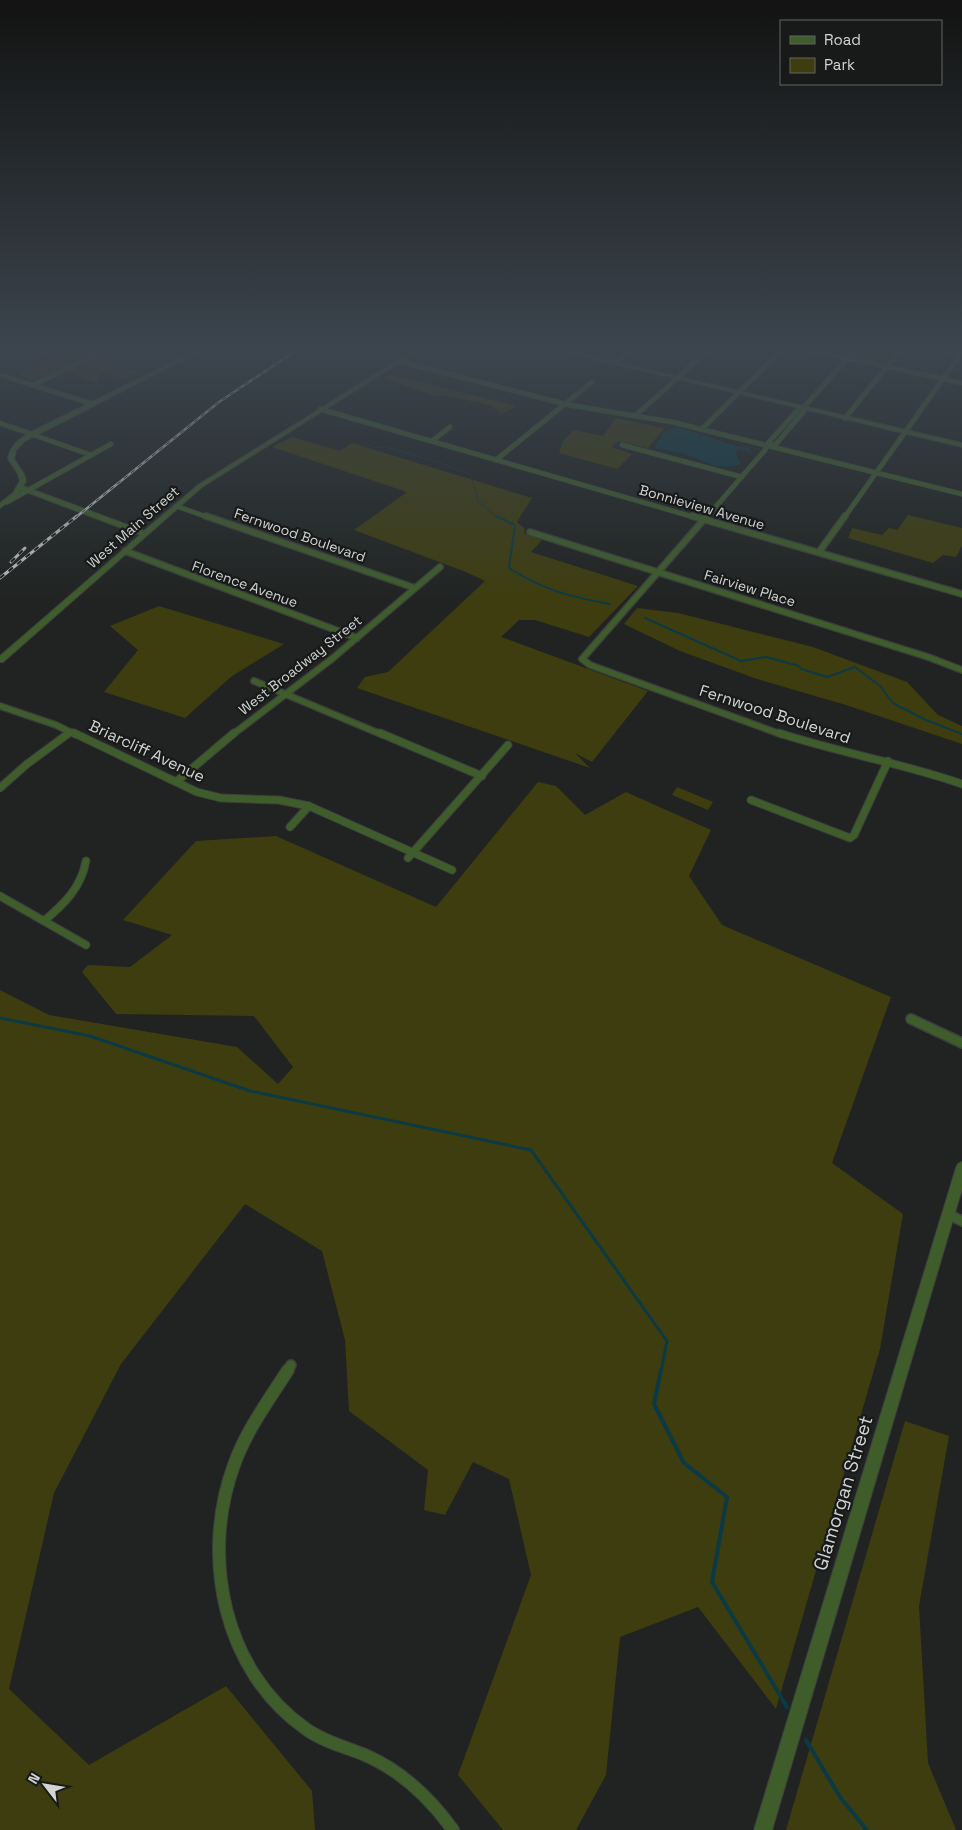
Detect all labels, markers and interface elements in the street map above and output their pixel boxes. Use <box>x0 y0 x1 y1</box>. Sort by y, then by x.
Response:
legend <box>780 20 942 85</box>
text: Road <box>824 30 861 49</box>
text: Park <box>824 55 855 74</box>
street label: Bonnieview Avenue <box>637 480 767 534</box>
street label: West Main Street <box>83 482 183 572</box>
street label: Fernwood Boulevard <box>232 504 368 566</box>
street label: Florence Avenue <box>190 557 300 611</box>
street label: Fairview Place <box>702 566 798 610</box>
street label: West Broadway Street <box>235 611 365 719</box>
street label: Fernwood Boulevard <box>697 680 853 748</box>
street label: Briarcliff Avenue <box>86 715 208 787</box>
street label: Glamorgan Street <box>808 1412 878 1574</box>
north arrow <box>20 1760 70 1810</box>
text: N <box>24 1770 44 1787</box>

